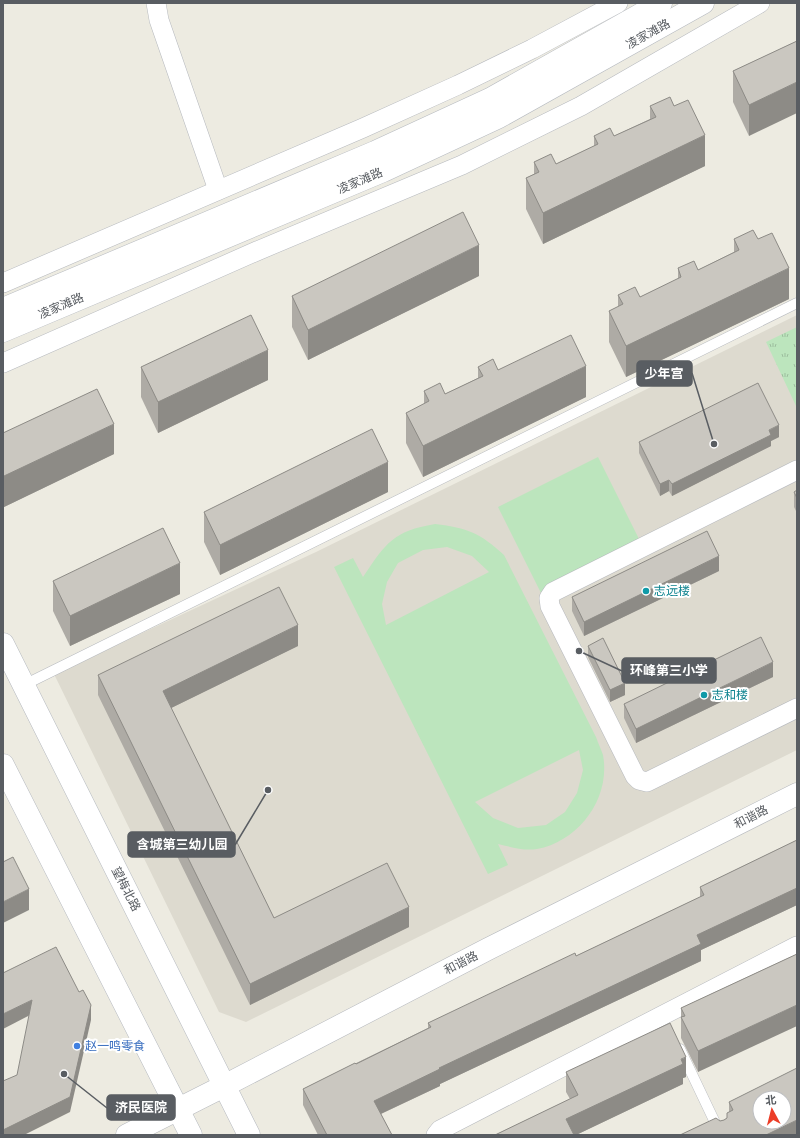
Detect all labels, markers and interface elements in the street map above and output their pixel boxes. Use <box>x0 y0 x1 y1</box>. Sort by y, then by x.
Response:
street label: 凌家滩路 <box>623 14 673 54</box>
street label: 凌家滩路 <box>334 163 386 199</box>
street label: 凌家滩路 <box>35 288 87 324</box>
callout: 少年宫 <box>637 361 692 386</box>
text: 少年宫 <box>644 364 684 383</box>
place label: 志远楼 <box>654 582 690 600</box>
marker: 志远楼 <box>641 586 651 596</box>
callout: 环峰第三小学 <box>622 658 716 683</box>
text: 环峰第三小学 <box>630 661 708 680</box>
place label: 志和楼 <box>712 686 748 704</box>
marker: 志和楼 <box>699 690 709 700</box>
street label: 和谐路 <box>731 801 771 833</box>
callout: 含城第三幼儿园 <box>128 832 235 857</box>
text: 含城第三幼儿园 <box>136 835 228 854</box>
street label: 望梅北路 <box>107 864 145 914</box>
street label: 和谐路 <box>441 947 481 979</box>
place label: 赵一鸣零食 <box>85 1037 145 1055</box>
marker: 赵一鸣零食 <box>72 1041 82 1051</box>
north arrow <box>752 1090 792 1130</box>
text: 北 <box>764 1091 777 1109</box>
callout: 济民医院 <box>107 1095 175 1120</box>
text: 济民医院 <box>115 1098 167 1117</box>

